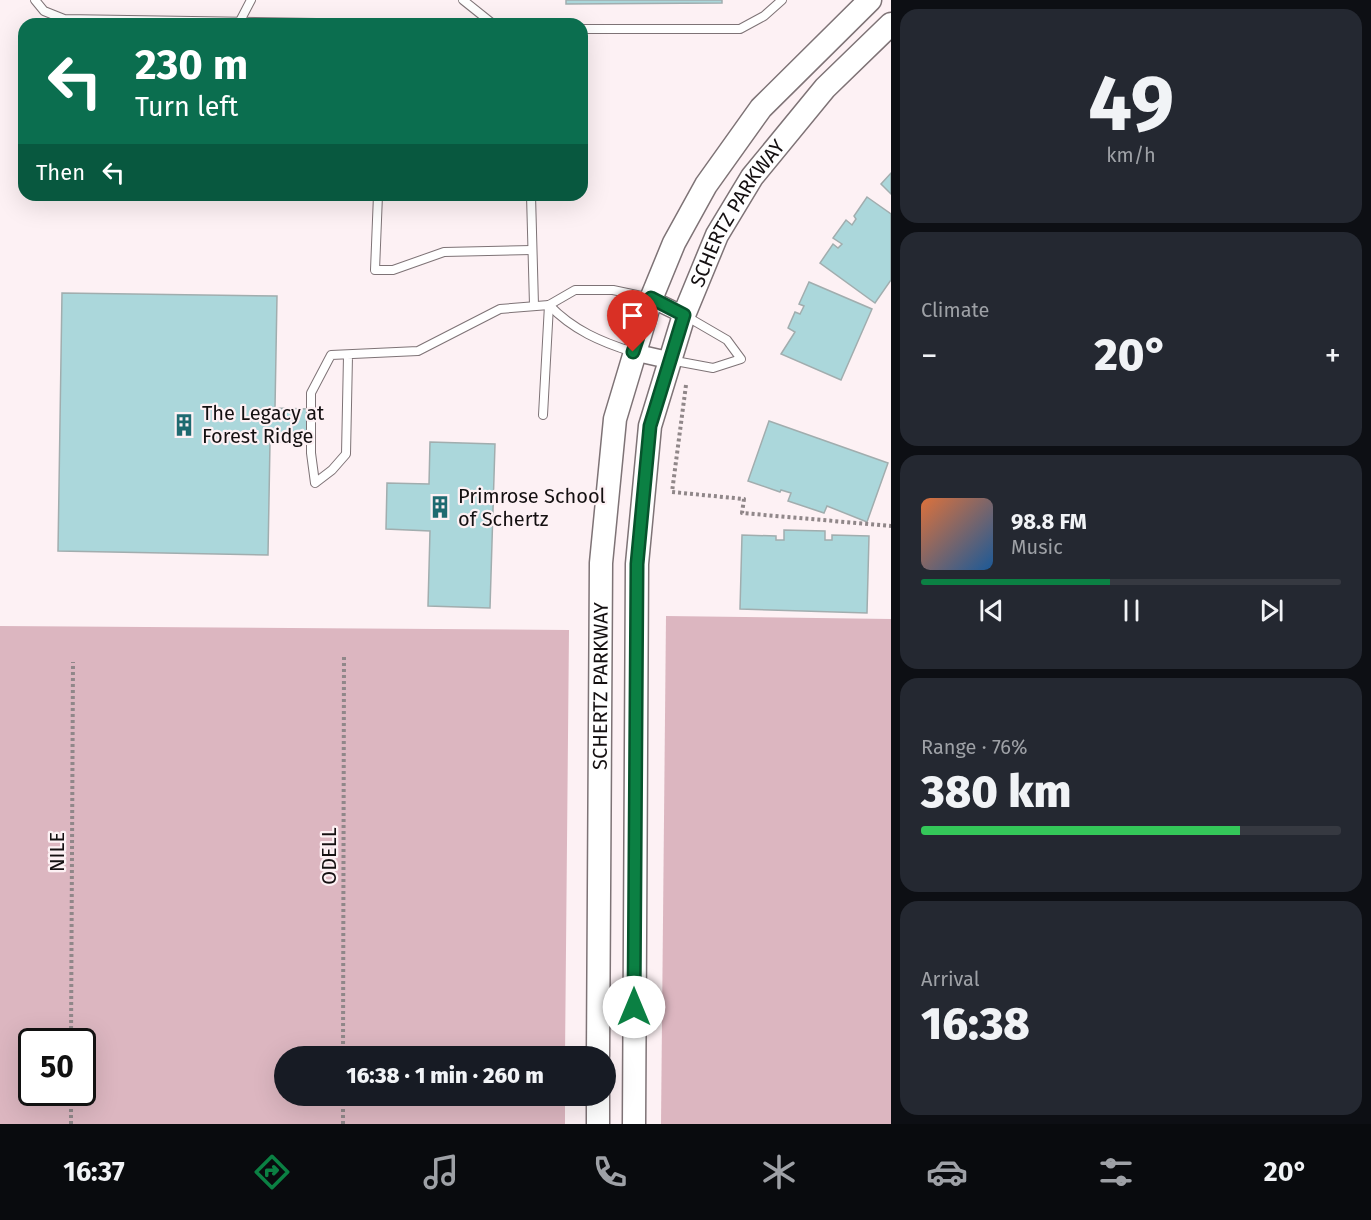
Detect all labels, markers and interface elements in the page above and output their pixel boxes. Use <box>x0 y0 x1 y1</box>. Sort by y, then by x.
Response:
text: 230 m <box>135 40 248 90</box>
icon: left <box>36 42 114 120</box>
text: 49 <box>1088 57 1174 151</box>
text: Turn left <box>135 91 238 123</box>
street label: SCHERTZ PARKWAY <box>685 135 790 290</box>
text: km/h <box>1106 143 1156 167</box>
icon: left <box>97 156 130 189</box>
text: Then <box>36 159 85 186</box>
pin <box>607 290 658 352</box>
text: Climate <box>921 298 989 322</box>
icon: arrive <box>616 299 649 332</box>
text: 20° <box>1094 328 1168 382</box>
text: − <box>921 336 938 376</box>
text: + <box>1325 336 1341 376</box>
place label: The Legacy at Forest Ridge <box>202 401 325 448</box>
building icon: The Legacy at Forest Ridge <box>171 412 197 438</box>
place label: Primrose School of Schertz <box>458 484 606 531</box>
building icon: Primrose School of Schertz <box>427 494 453 520</box>
text: 98.8 FM <box>1011 508 1087 535</box>
text: Music <box>1011 535 1063 559</box>
icon: previous <box>975 594 1008 627</box>
icon: pause <box>1115 594 1148 627</box>
icon: next <box>1255 594 1288 627</box>
street label: SCHERTZ PARKWAY <box>588 602 613 770</box>
text: Range · 76% <box>921 735 1027 759</box>
text: 380 km <box>921 765 1071 819</box>
street label: ODELL <box>317 827 341 885</box>
street label: NILE <box>45 832 69 872</box>
text: Arrival <box>921 967 980 991</box>
position arrow <box>602 975 666 1039</box>
text: 16:38 <box>921 997 1030 1051</box>
speed limit sign: 50 <box>18 1028 96 1106</box>
text: 16:38 · 1 min · 260 m <box>346 1062 544 1089</box>
icon: directions <box>251 1151 293 1193</box>
icon: music <box>420 1151 462 1193</box>
icon: phone <box>589 1151 631 1193</box>
icon: climate <box>758 1151 800 1193</box>
icon: car <box>926 1151 968 1193</box>
icon: filters <box>1095 1151 1137 1193</box>
text: 16:37 <box>63 1156 125 1188</box>
text: 20° <box>1264 1156 1308 1188</box>

